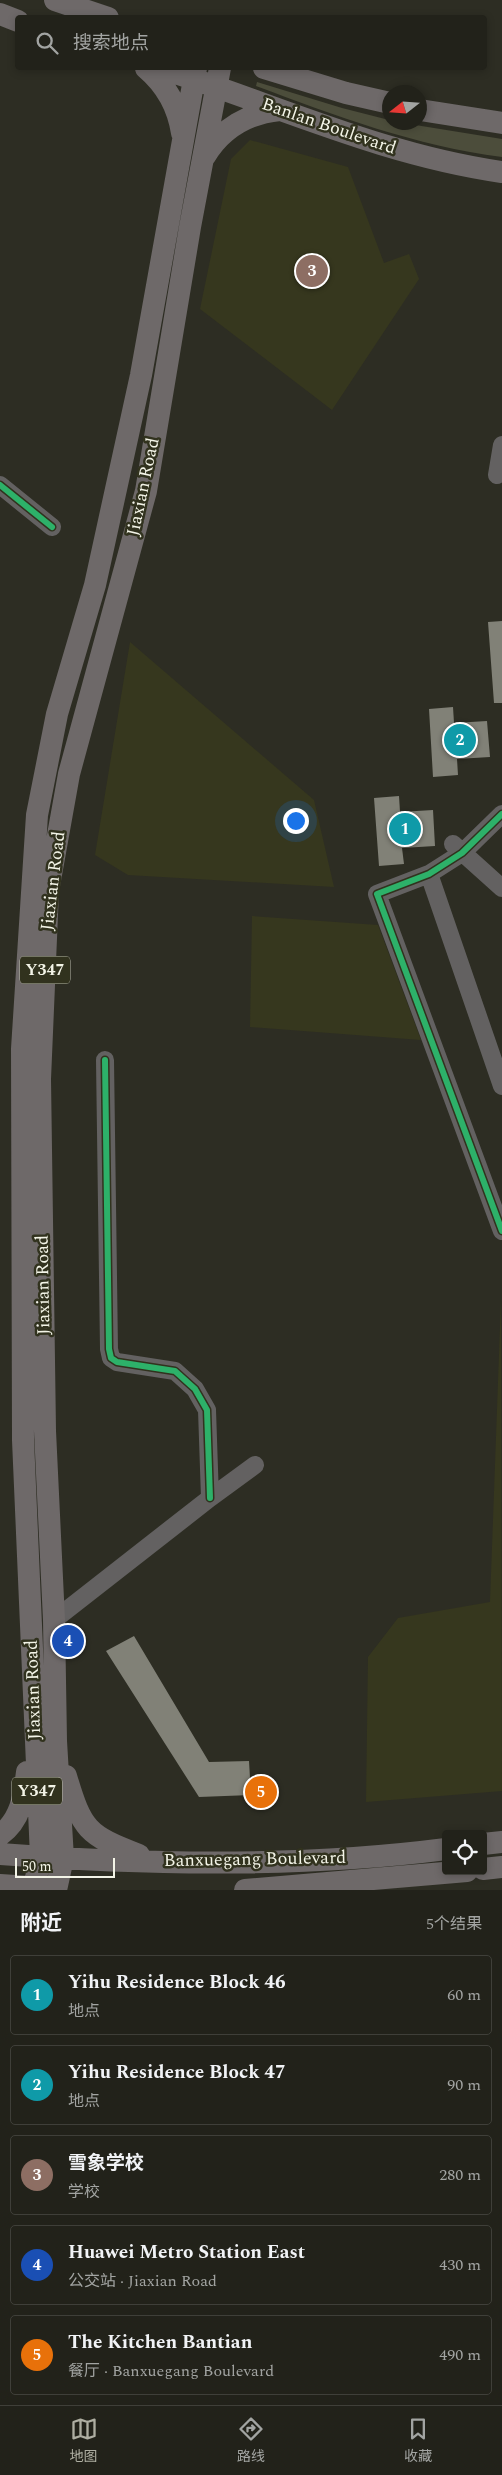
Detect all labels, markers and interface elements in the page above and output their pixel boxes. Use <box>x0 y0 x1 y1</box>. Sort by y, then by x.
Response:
search box <box>15 15 487 70</box>
icon: search <box>33 29 61 57</box>
text: 搜索地点 <box>73 29 149 58</box>
north arrow <box>382 85 427 130</box>
street label: Banlan Boulevard <box>258 90 400 162</box>
pin: 3 <box>296 252 328 290</box>
street label: Jiaxian Road <box>119 435 167 539</box>
pin: 2 <box>444 721 476 759</box>
your location <box>283 808 309 834</box>
pin: 1 <box>389 810 421 848</box>
street label: Jiaxian Road <box>34 830 72 932</box>
road number: Y347 <box>20 956 70 984</box>
street label: Jiaxian Road <box>29 1235 57 1335</box>
pin: 4 <box>52 1622 84 1660</box>
street label: Jiaxian Road <box>18 1640 48 1740</box>
pin: 5 <box>245 1773 277 1811</box>
road number: Y347 <box>12 1778 62 1804</box>
map controls <box>442 1830 487 1875</box>
button: locate <box>442 1830 487 1875</box>
street label: Banxuegang Boulevard <box>164 1844 346 1874</box>
scale bar <box>15 1855 115 1878</box>
text: 50 m <box>22 1856 52 1877</box>
text: 附近 <box>20 1908 62 1940</box>
text: 5个结果 <box>426 1912 482 1936</box>
text: Yihu Residence Block 46 <box>68 1968 286 1997</box>
text: 1 <box>33 1983 41 2007</box>
text: 60 m <box>447 1983 481 2007</box>
text: 地点 <box>68 1999 100 2023</box>
text: Yihu Residence Block 47 <box>68 2058 286 2087</box>
text: 2 <box>33 2073 41 2097</box>
text: 90 m <box>447 2073 481 2097</box>
text: 地点 <box>68 2089 100 2113</box>
text: 雪象学校 <box>68 2149 144 2178</box>
text: 3 <box>33 2163 41 2187</box>
text: 280 m <box>439 2163 481 2187</box>
text: 学校 <box>68 2180 100 2204</box>
text: Huawei Metro Station East <box>68 2238 305 2267</box>
text: 4 <box>33 2253 41 2277</box>
text: 430 m <box>439 2253 481 2277</box>
text: 公交站 · Jiaxian Road <box>68 2269 217 2293</box>
text: The Kitchen Bantian <box>68 2328 252 2357</box>
text: 5 <box>33 2343 41 2367</box>
text: 490 m <box>439 2343 481 2367</box>
text: 餐厅 · Banxuegang Boulevard <box>68 2359 274 2383</box>
tab: 地图 <box>70 2415 98 2467</box>
tab: 路线 <box>237 2415 265 2467</box>
tab: 收藏 <box>404 2415 432 2467</box>

